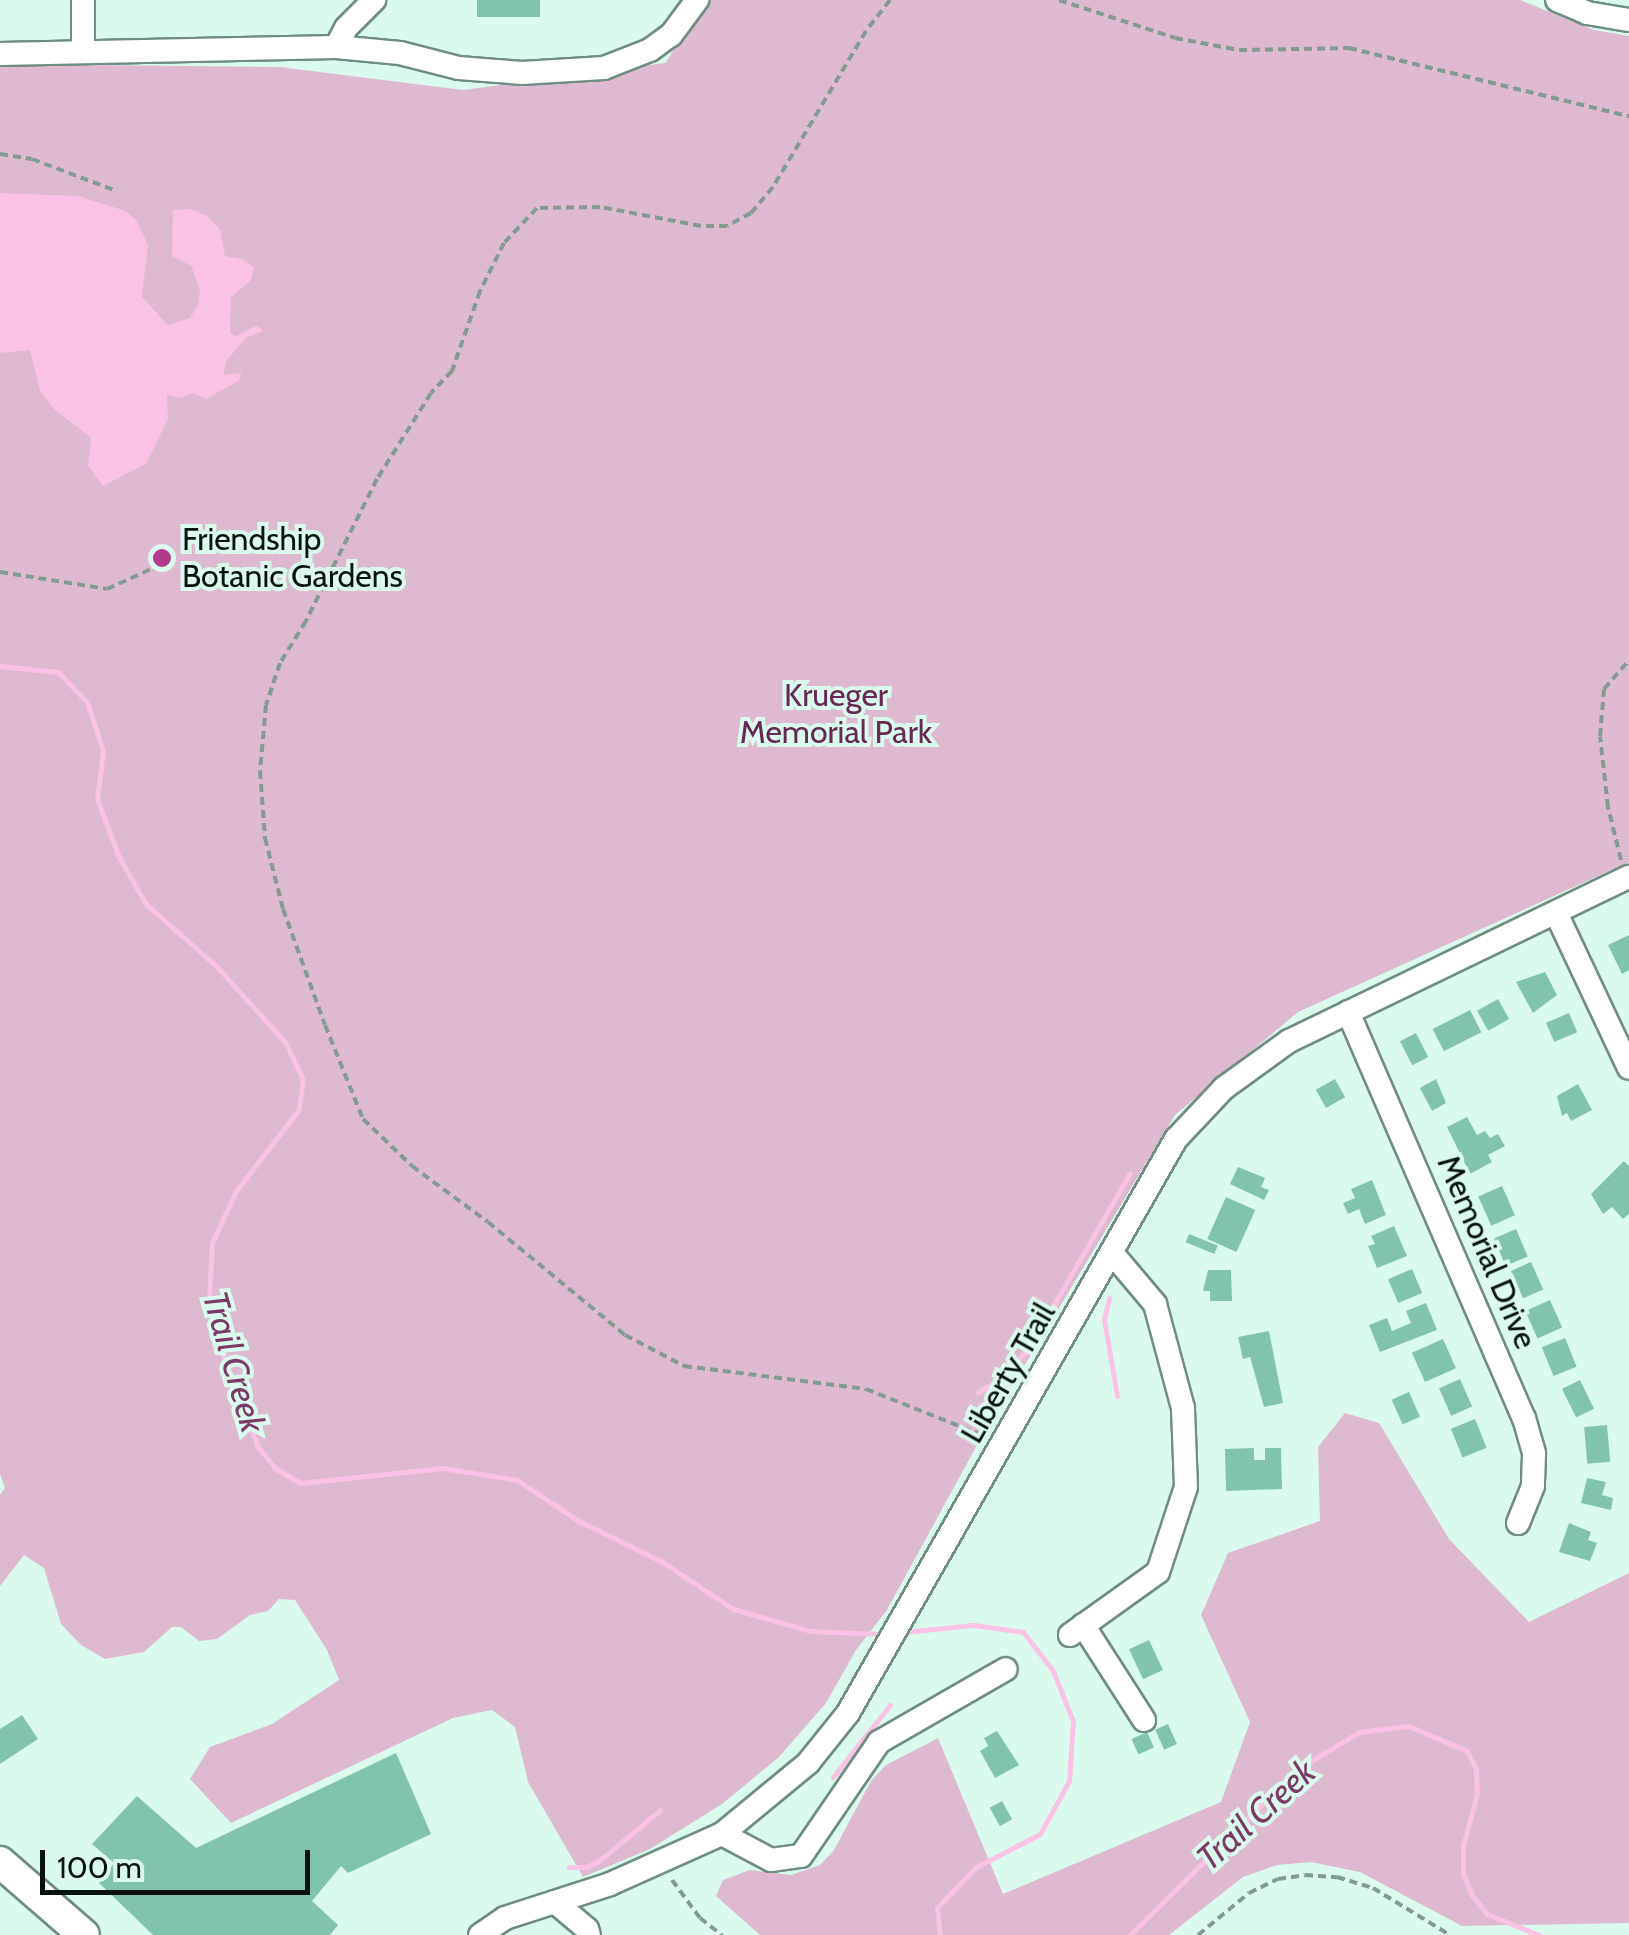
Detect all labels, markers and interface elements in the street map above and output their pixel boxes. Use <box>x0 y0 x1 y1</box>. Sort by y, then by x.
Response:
place label: Friendship Botanic Gardens <box>182 521 403 596</box>
marker: Friendship Botanic Gardens <box>151 547 173 569</box>
park label: Krueger Memorial Park <box>740 677 932 752</box>
street label: Memorial Drive <box>1429 1149 1545 1355</box>
water label: Trail Creek <box>194 1287 274 1437</box>
street label: Liberty Trail <box>953 1296 1063 1450</box>
water label: Trail Creek <box>1188 1751 1324 1879</box>
scale bar <box>45 1830 315 1892</box>
text: 100 m <box>57 1849 142 1886</box>

